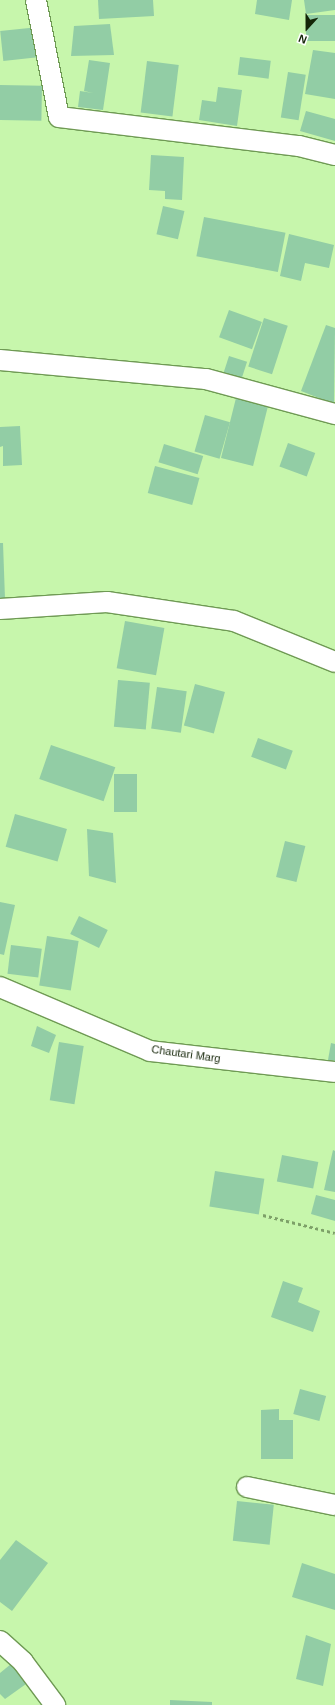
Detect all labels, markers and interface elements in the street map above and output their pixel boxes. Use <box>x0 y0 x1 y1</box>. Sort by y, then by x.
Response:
north arrow <box>287 8 327 48</box>
text: N <box>297 32 309 46</box>
street label: Chautari Marg <box>151 1043 221 1065</box>

